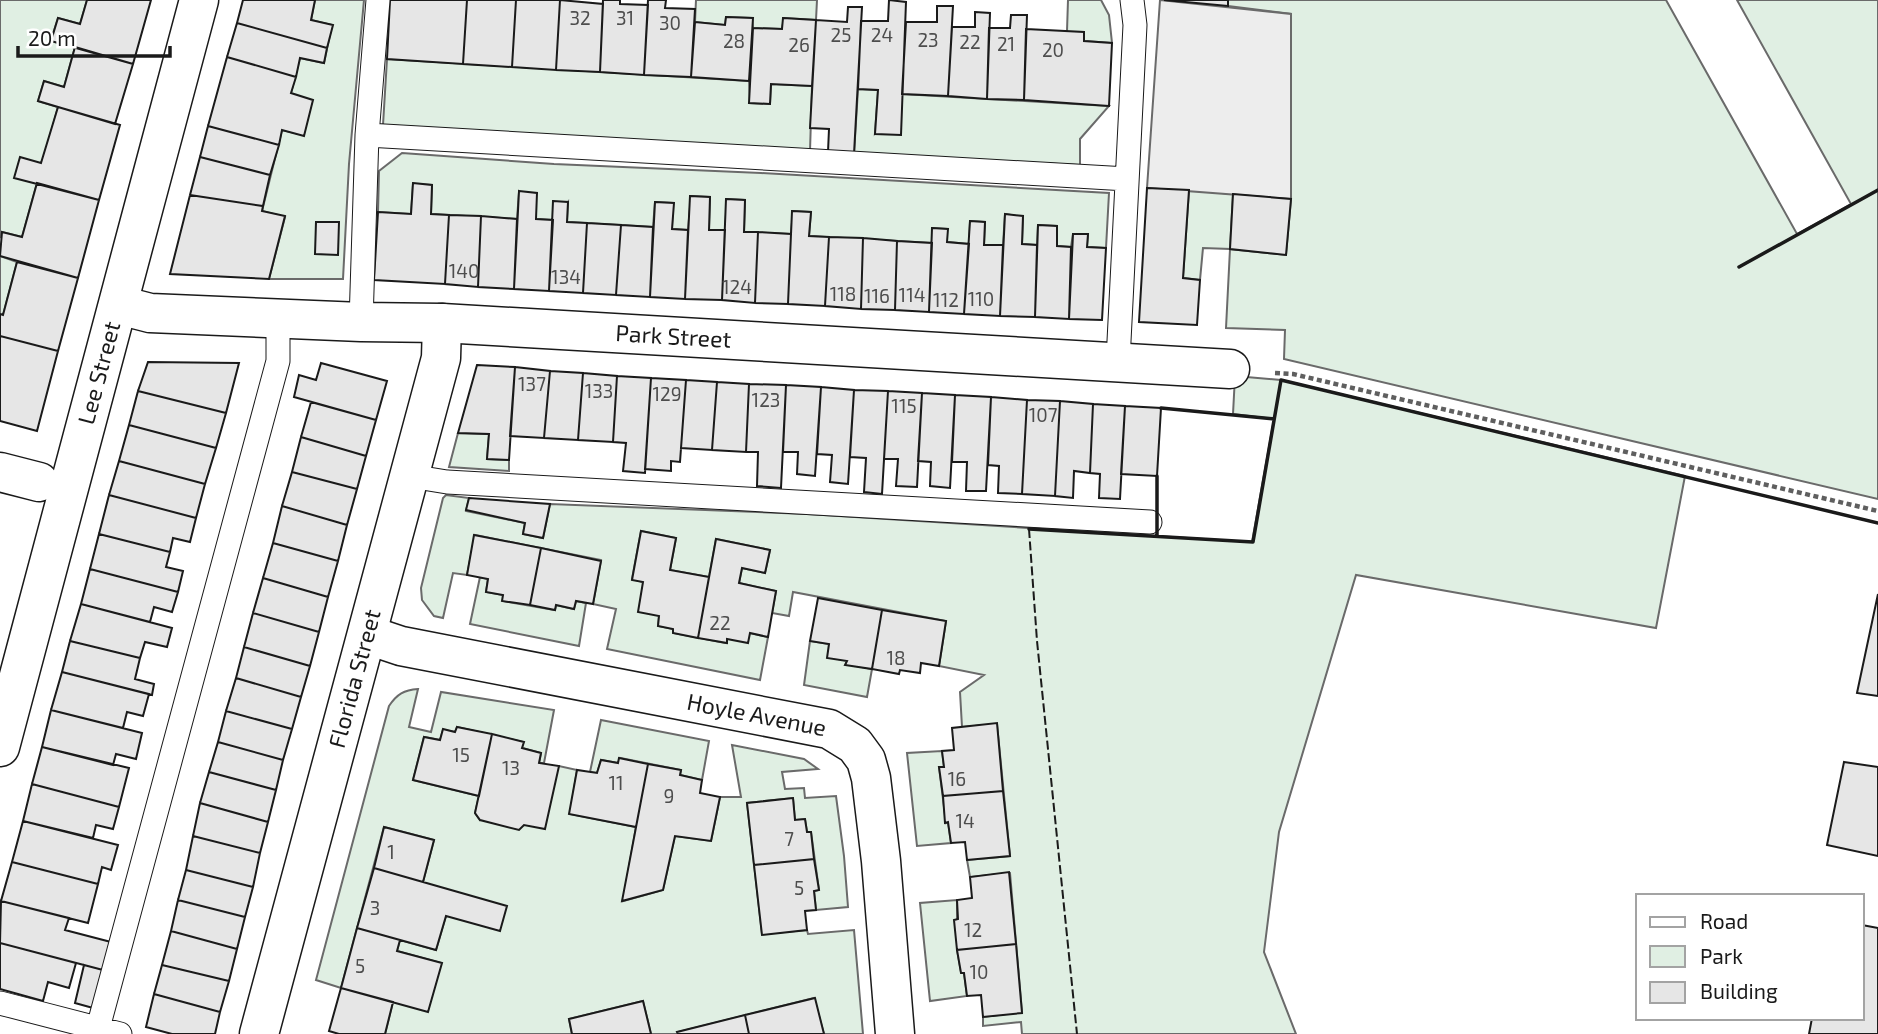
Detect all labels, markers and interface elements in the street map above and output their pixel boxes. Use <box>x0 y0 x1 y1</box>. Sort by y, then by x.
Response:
house number: 32 <box>569 6 591 29</box>
house number: 31 <box>616 6 634 29</box>
house number: 30 <box>659 11 681 34</box>
scale bar <box>18 14 170 58</box>
house number: 25 <box>831 23 851 46</box>
house number: 24 <box>871 23 893 46</box>
text: 20 m <box>28 25 76 50</box>
house number: 23 <box>917 28 939 51</box>
house number: 28 <box>723 29 745 52</box>
house number: 22 <box>959 30 981 53</box>
house number: 21 <box>997 32 1015 55</box>
house number: 26 <box>788 33 810 56</box>
house number: 20 <box>1042 38 1064 61</box>
house number: 140 <box>449 259 479 282</box>
house number: 134 <box>551 265 581 288</box>
house number: 124 <box>722 275 752 298</box>
house number: 118 <box>830 282 856 305</box>
house number: 114 <box>899 283 925 306</box>
house number: 116 <box>864 284 890 307</box>
house number: 110 <box>968 287 994 310</box>
house number: 112 <box>933 288 959 311</box>
street label: Lee Street <box>71 318 125 427</box>
street label: Park Street <box>615 318 732 353</box>
house number: 137 <box>518 372 546 395</box>
house number: 133 <box>585 379 613 402</box>
house number: 129 <box>652 382 682 405</box>
house number: 123 <box>752 388 780 411</box>
house number: 115 <box>891 394 917 417</box>
house number: 107 <box>1029 403 1058 426</box>
street label: Florida Street <box>322 606 386 751</box>
house number: 22 <box>709 611 731 634</box>
house number: 18 <box>886 646 906 669</box>
street label: Hoyle Avenue <box>685 687 829 741</box>
house number: 15 <box>452 743 470 766</box>
house number: 13 <box>502 756 520 779</box>
house number: 16 <box>948 767 966 790</box>
house number: 11 <box>608 771 624 794</box>
house number: 9 <box>664 784 674 807</box>
house number: 14 <box>955 809 975 832</box>
house number: 7 <box>784 827 794 850</box>
house number: 1 <box>387 840 395 863</box>
house number: 5 <box>794 876 804 899</box>
legend <box>1636 894 1864 1020</box>
house number: 3 <box>370 896 380 919</box>
text: Road <box>1700 908 1748 933</box>
house number: 12 <box>964 918 982 941</box>
text: Park <box>1700 943 1743 968</box>
house number: 5 <box>355 954 365 977</box>
house number: 10 <box>969 960 989 983</box>
text: Building <box>1700 978 1778 1003</box>

